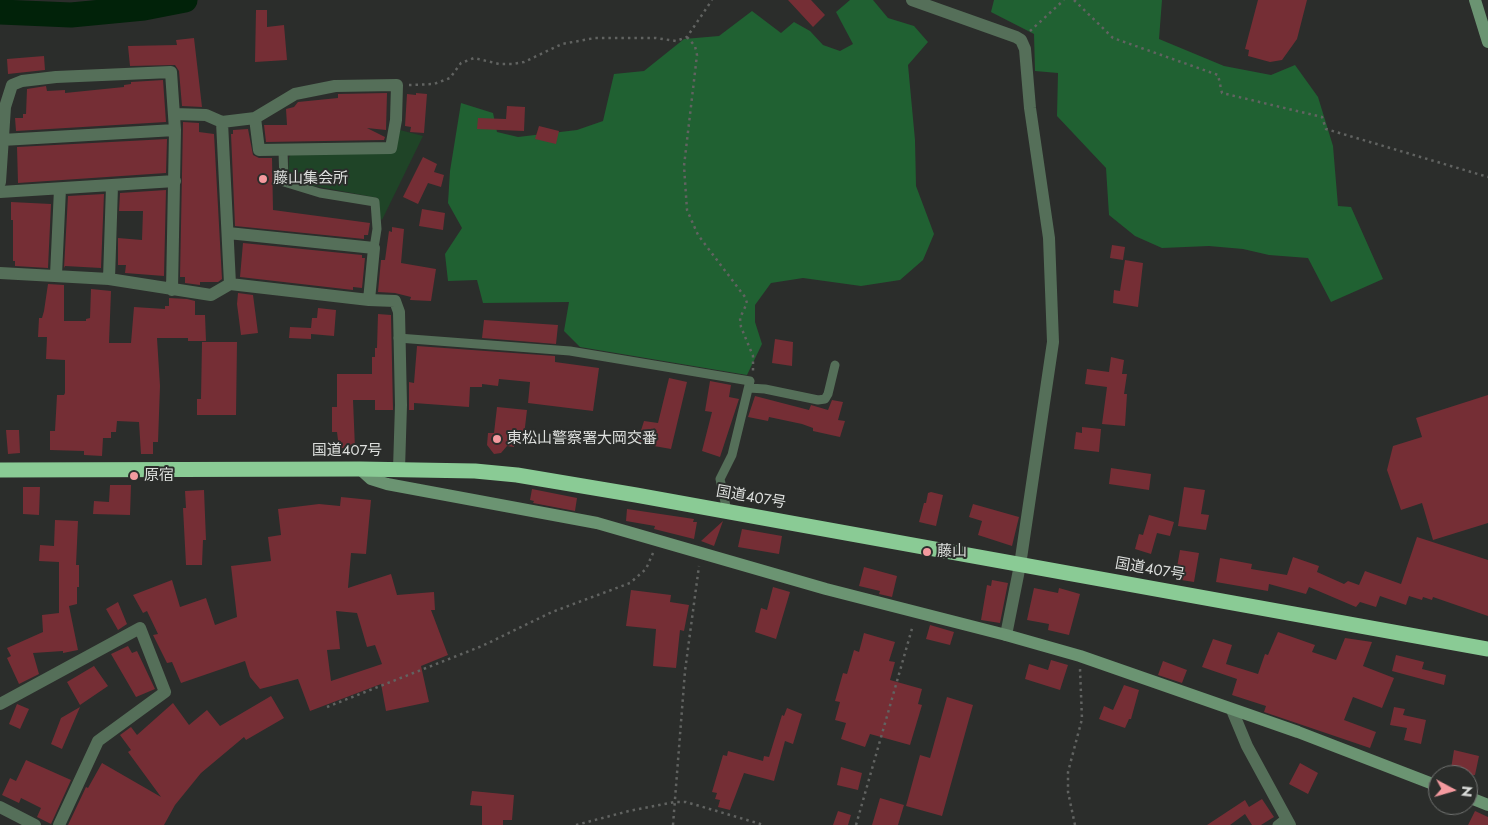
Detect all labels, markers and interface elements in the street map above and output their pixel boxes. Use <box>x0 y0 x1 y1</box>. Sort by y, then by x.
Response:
place label: 藤山集会所 <box>273 170 348 188</box>
marker: 藤山集会所 <box>257 173 269 185</box>
place label: 東松山警察署大岡交番 <box>507 430 657 448</box>
marker: 東松山警察署大岡交番 <box>491 433 503 445</box>
street label: 国道407号 <box>312 442 382 460</box>
place label: 原宿 <box>144 467 174 485</box>
marker: 原宿 <box>128 470 140 482</box>
street label: 国道407号 <box>715 483 787 513</box>
place label: 藤山 <box>937 543 967 561</box>
marker: 藤山 <box>921 546 933 558</box>
street label: 国道407号 <box>1114 555 1186 585</box>
north arrow <box>1428 765 1478 815</box>
text: N <box>1456 785 1477 798</box>

